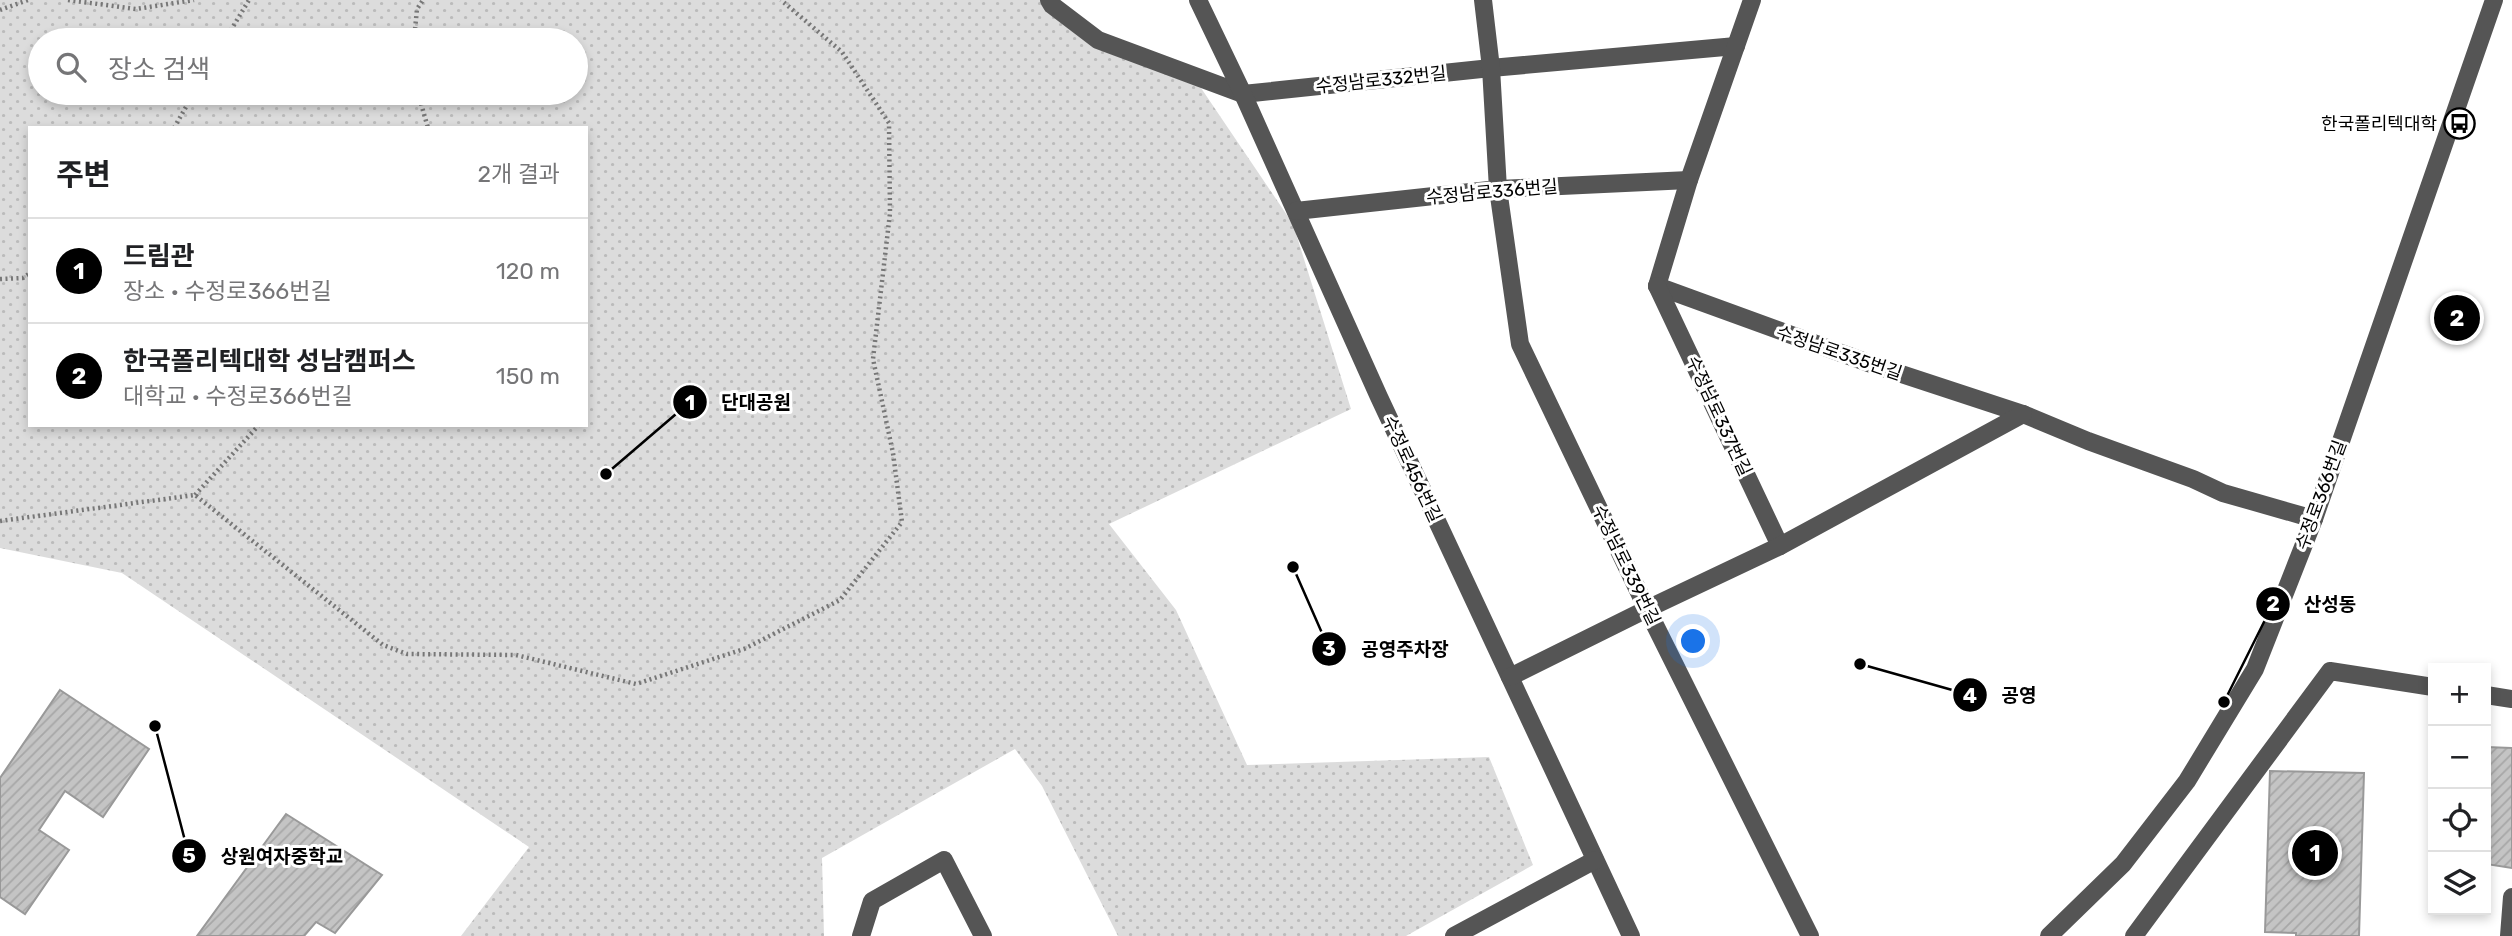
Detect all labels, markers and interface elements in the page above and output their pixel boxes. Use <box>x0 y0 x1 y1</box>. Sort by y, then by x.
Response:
search box <box>28 28 588 105</box>
icon: search <box>52 48 90 86</box>
text: 장소 검색 <box>108 54 210 85</box>
street label: 수정남로332번길 <box>1314 62 1448 98</box>
bus stop icon: 한국폴리텍대학 <box>2443 107 2477 141</box>
place label: 한국폴리텍대학 <box>2321 113 2437 135</box>
text: 주변 <box>56 157 111 193</box>
text: 2개 결과 <box>477 160 560 188</box>
street label: 수정남로336번길 <box>1425 175 1559 209</box>
text: 드림관 <box>123 241 195 272</box>
text: 1 <box>73 257 85 285</box>
text: 120 m <box>496 257 560 285</box>
text: 장소 · 수정로366번길 <box>123 277 332 305</box>
pin: 2 <box>2434 292 2480 344</box>
street label: 수정남로335번길 <box>1773 321 1905 385</box>
text: 한국폴리텍대학 성남캠퍼스 <box>123 346 416 377</box>
street label: 수정남로337번길 <box>1682 352 1756 480</box>
text: 2 <box>72 362 86 390</box>
text: 150 m <box>496 362 560 390</box>
text: 대학교 · 수정로366번길 <box>123 382 353 410</box>
callout: 단대공원 <box>672 382 805 422</box>
text: 1 <box>685 390 695 415</box>
text: 단대공원 <box>721 391 791 414</box>
street label: 수정로456번길 <box>1378 412 1446 526</box>
street label: 수정로366번길 <box>2291 437 2351 553</box>
street label: 수정남로339번길 <box>1587 501 1665 629</box>
callout: 산성동 <box>2255 584 2371 624</box>
text: 2 <box>2266 591 2280 616</box>
text: 산성동 <box>2304 593 2356 616</box>
your location <box>1676 624 1710 658</box>
callout: 공영주차장 <box>1312 629 1462 669</box>
text: 3 <box>1322 636 1336 661</box>
text: 공영주차장 <box>1361 638 1449 661</box>
map controls <box>2428 663 2491 915</box>
button: + <box>2428 663 2491 726</box>
callout: 공영 <box>1953 675 2051 715</box>
text: 4 <box>1963 683 1977 708</box>
text: 공영 <box>2002 684 2036 707</box>
button: − <box>2428 726 2491 789</box>
button: locate <box>2428 789 2491 852</box>
pin: 1 <box>2292 827 2338 879</box>
callout: 상원여자중학교 <box>172 836 357 876</box>
text: 5 <box>182 843 196 868</box>
text: 상원여자중학교 <box>221 845 343 868</box>
button: layers <box>2428 852 2491 915</box>

